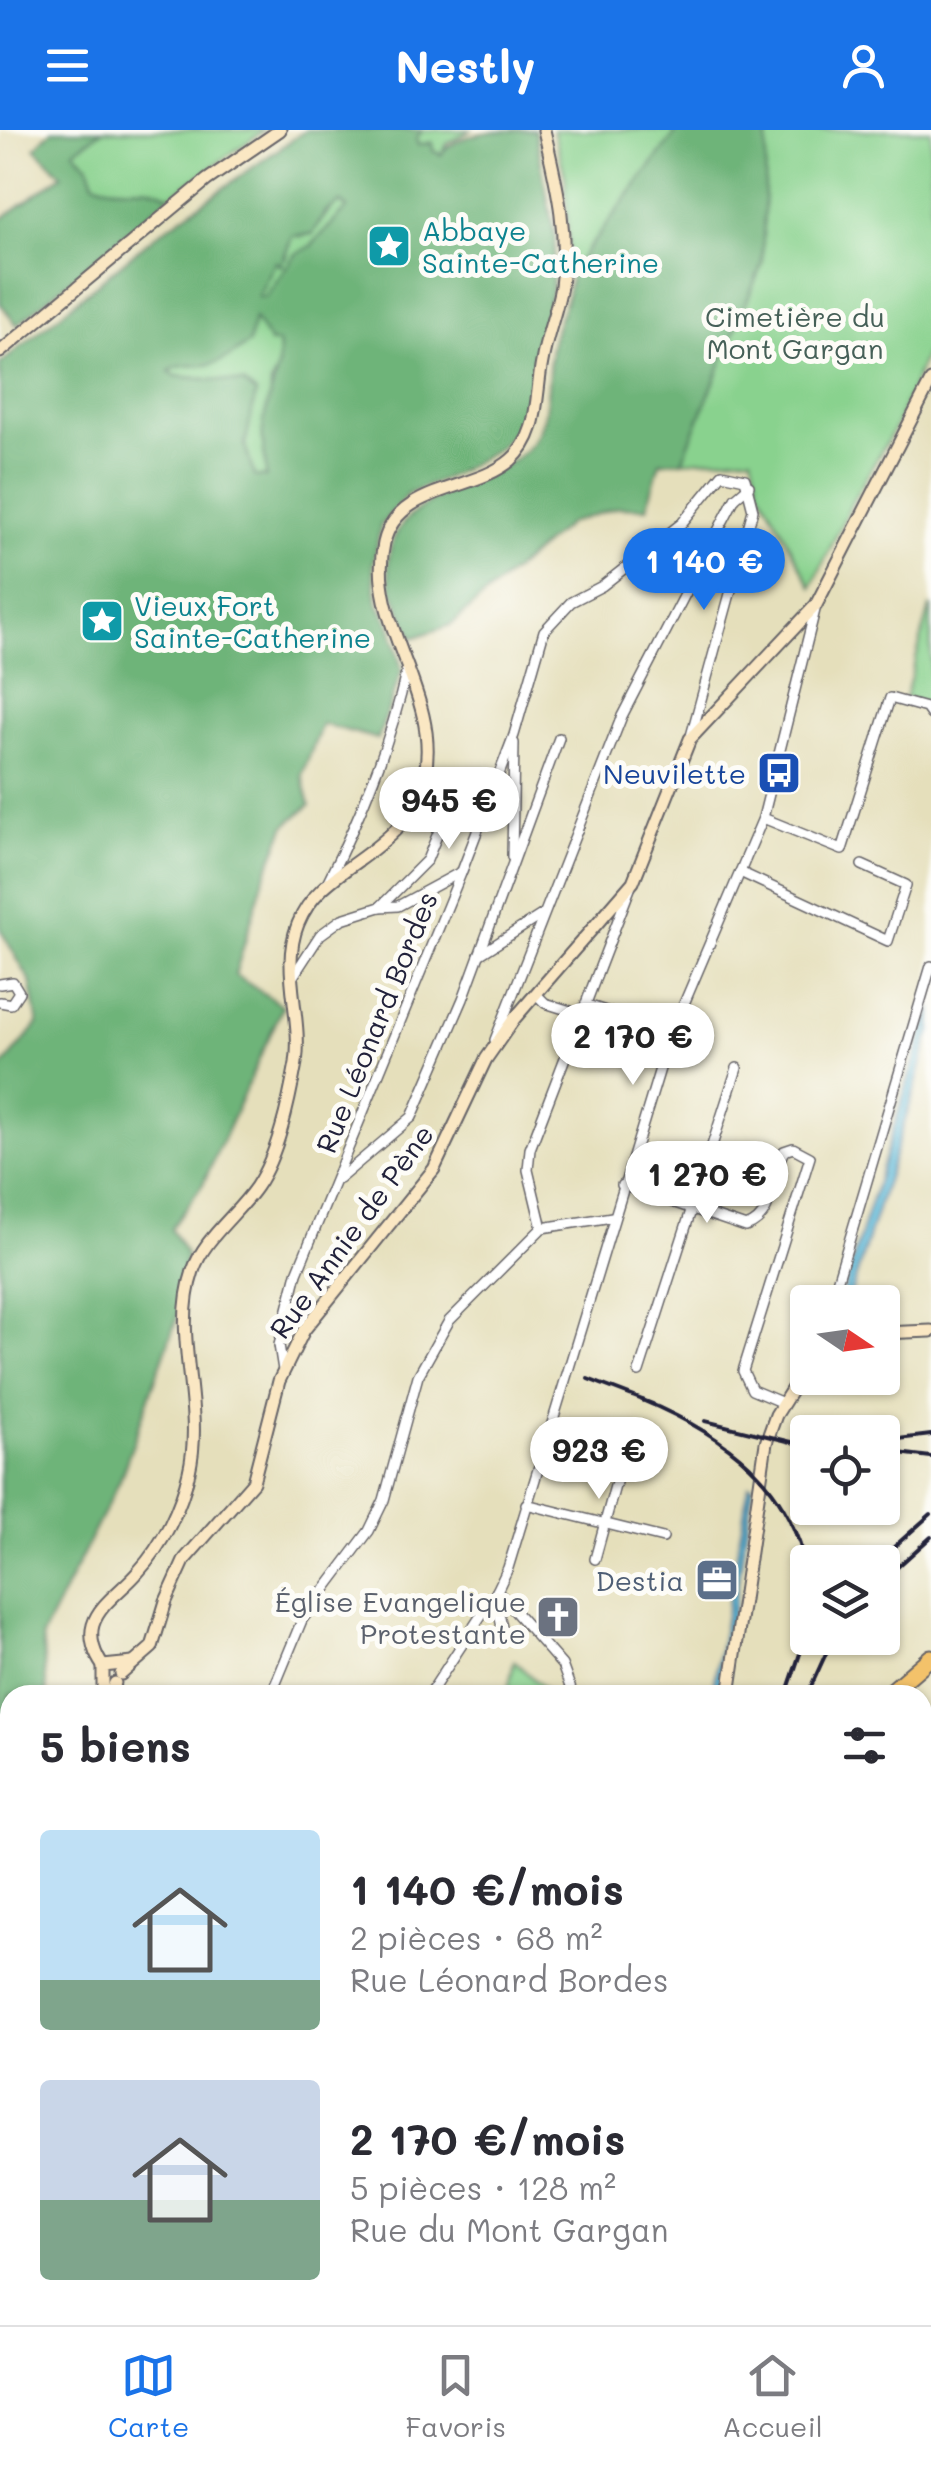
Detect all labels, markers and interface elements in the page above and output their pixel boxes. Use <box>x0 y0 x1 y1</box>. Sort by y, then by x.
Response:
text: Nestly <box>395 36 536 94</box>
icon: menu <box>40 38 95 93</box>
icon: person <box>836 38 891 93</box>
place label: Abbaye Sainte-Catherine <box>422 212 659 280</box>
place icon: Abbaye Sainte-Catherine <box>366 223 412 269</box>
park label: Cimetière du Mont Gargan <box>705 298 885 366</box>
pin: 1 140 € <box>612 528 796 613</box>
text: 1 140 € <box>645 539 763 581</box>
place label: Vieux Fort Sainte-Catherine <box>134 587 371 655</box>
place icon: Vieux Fort Sainte-Catherine <box>79 598 125 644</box>
bus stop icon: Neuvilette <box>756 750 802 796</box>
place label: Neuvilette <box>603 755 746 791</box>
pin: 945 € <box>379 767 519 852</box>
text: 945 € <box>401 778 497 820</box>
street label: Rue Léonard Bordes <box>307 886 445 1158</box>
pin: 2 170 € <box>541 1003 725 1088</box>
text: 2 170 € <box>573 1014 693 1056</box>
street label: Rue Annie de Pène <box>261 1117 441 1345</box>
pin: 1 270 € <box>615 1141 799 1226</box>
text: 1 270 € <box>647 1152 767 1194</box>
north arrow <box>790 1285 900 1395</box>
map controls <box>790 1285 900 1655</box>
button: locate <box>790 1415 900 1525</box>
pin: 923 € <box>529 1417 669 1502</box>
text: 923 € <box>552 1428 646 1470</box>
button: layers <box>790 1545 900 1655</box>
office icon: Destia <box>694 1557 740 1603</box>
place label: Destia <box>595 1562 684 1598</box>
place label: Église Evangelique Protestante <box>275 1583 526 1651</box>
church icon: Église Evangelique Protestante <box>535 1594 581 1640</box>
text: 5 biens <box>40 1718 191 1773</box>
icon: filters <box>837 1718 892 1773</box>
text: 1 140 €/mois <box>350 1861 624 1916</box>
icon: home <box>120 1870 240 1990</box>
text: 2 pièces · 68 m² <box>350 1916 603 1958</box>
text: Rue Léonard Bordes <box>350 1958 669 2000</box>
text: 2 170 €/mois <box>350 2111 626 2166</box>
icon: home <box>120 2120 240 2240</box>
text: 5 pièces · 128 m² <box>350 2166 616 2208</box>
text: Rue du Mont Gargan <box>350 2208 669 2250</box>
tab: Carte <box>108 2348 189 2444</box>
tab: Favoris <box>405 2348 506 2444</box>
tab: Accueil <box>722 2348 823 2444</box>

